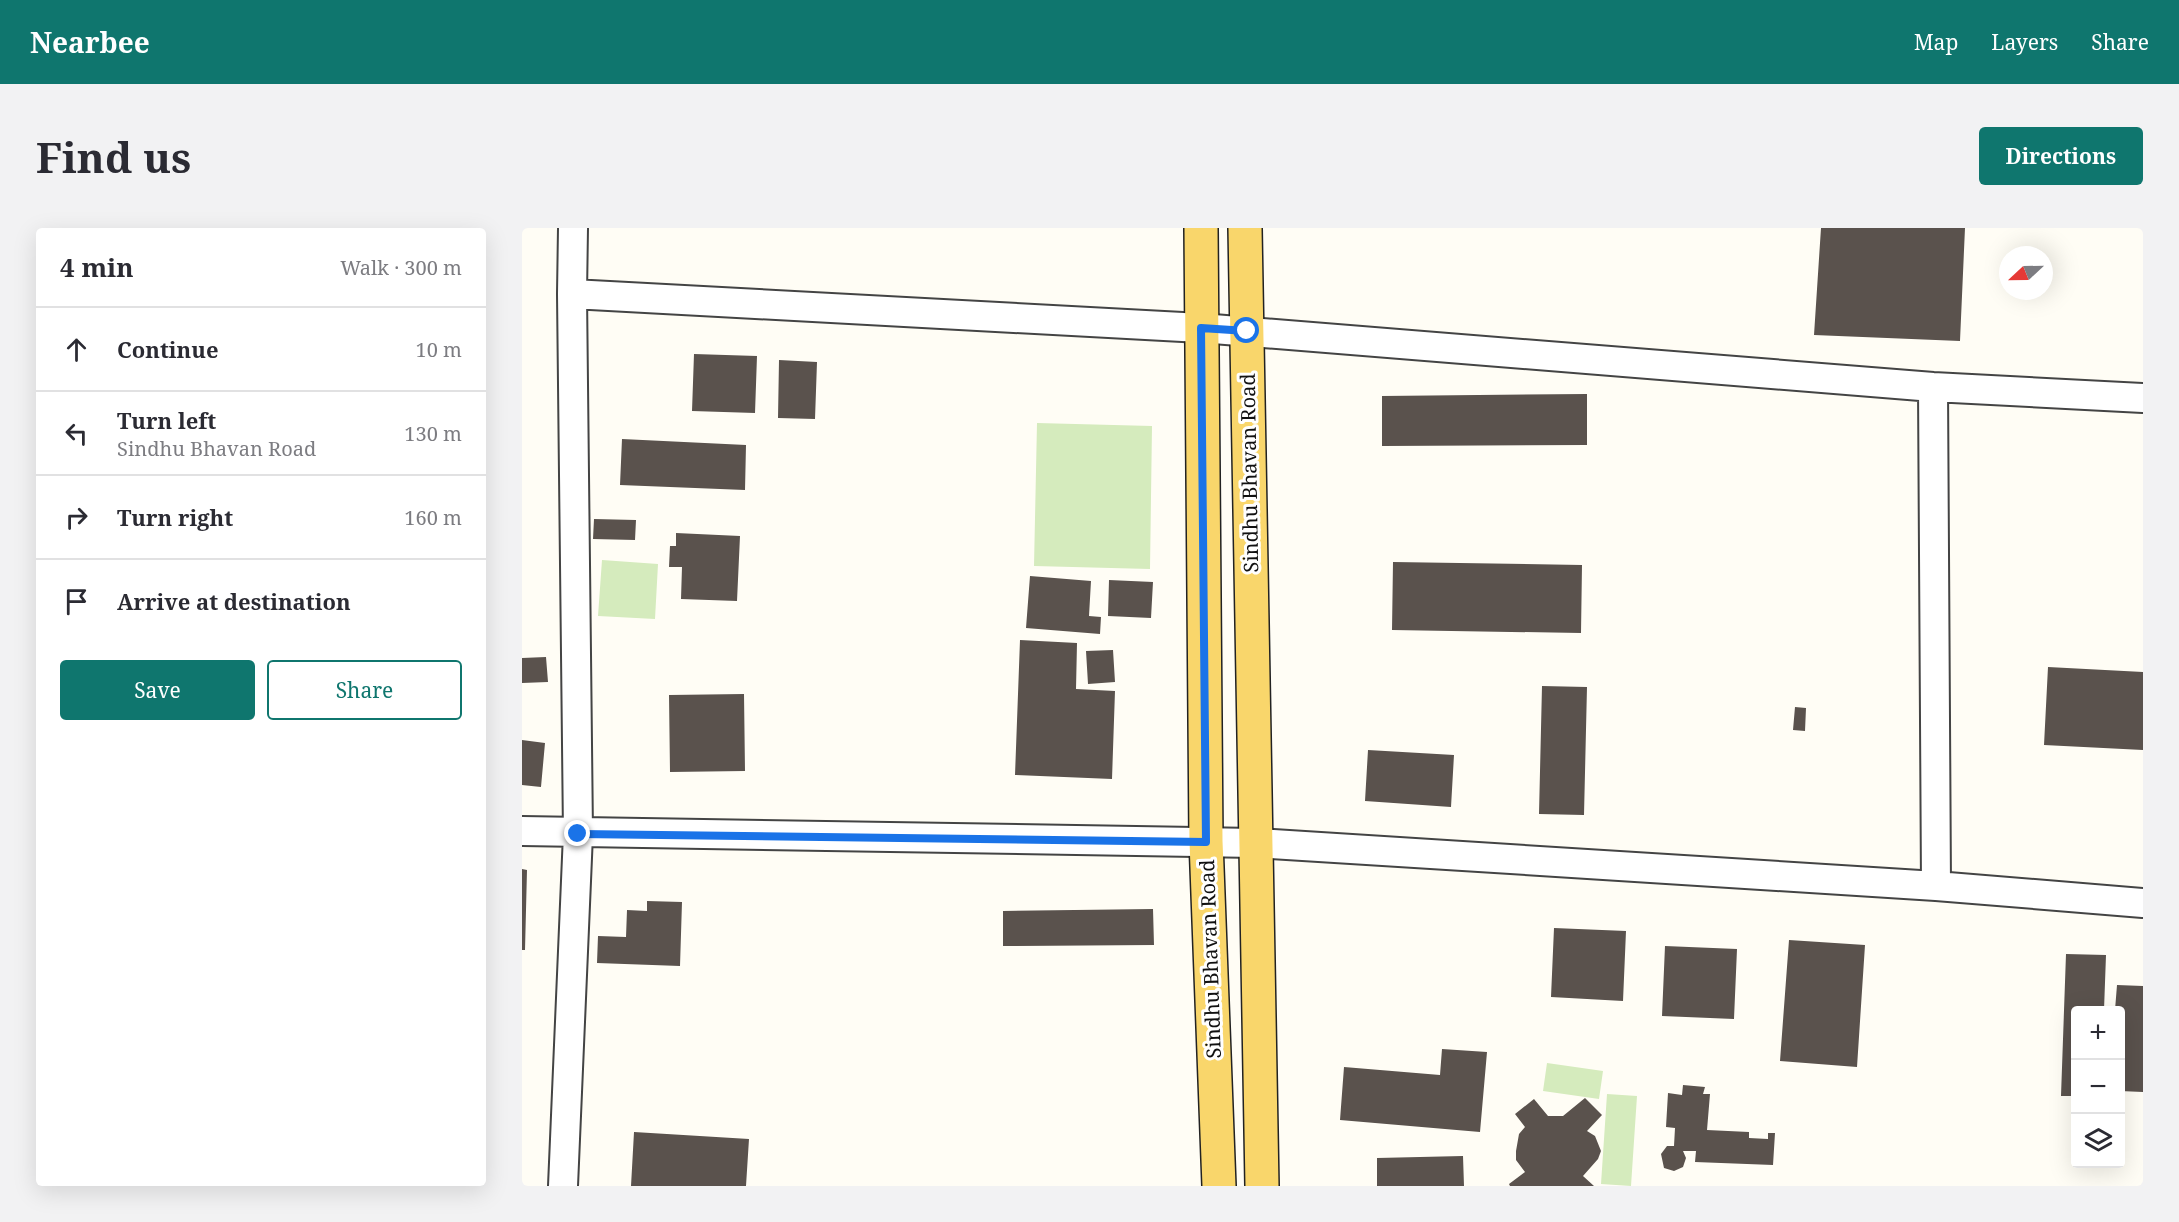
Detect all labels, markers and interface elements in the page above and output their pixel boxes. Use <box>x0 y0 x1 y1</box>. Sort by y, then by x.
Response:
text: Nearbee <box>30 23 150 61</box>
text: Map <box>1914 28 1958 56</box>
text: Layers <box>1991 28 2058 56</box>
text: Share <box>2091 28 2149 56</box>
button: Directions <box>1979 127 2143 185</box>
text: Find us <box>36 128 191 185</box>
north arrow <box>1999 246 2053 300</box>
text: 4 min <box>60 249 134 285</box>
text: Walk · 300 m <box>340 254 462 281</box>
route start <box>1233 317 1259 343</box>
icon: ahead <box>60 333 93 366</box>
text: Continue <box>117 334 219 364</box>
text: 10 m <box>416 336 462 363</box>
street label: Sindhu Bhavan Road <box>1234 373 1264 573</box>
text: Turn left <box>117 405 216 435</box>
icon: left <box>60 417 93 450</box>
text: 130 m <box>404 420 462 447</box>
text: Sindhu Bhavan Road <box>117 435 316 462</box>
icon: right <box>60 501 93 534</box>
text: Turn right <box>117 502 233 532</box>
text: 160 m <box>404 504 462 531</box>
icon: arrive <box>60 585 93 618</box>
text: Arrive at destination <box>117 586 351 616</box>
button: Save <box>60 660 255 720</box>
button: Share <box>267 660 462 720</box>
route end <box>564 820 590 846</box>
street label: Sindhu Bhavan Road <box>1193 859 1227 1059</box>
map controls <box>2071 1006 2125 1168</box>
button: + <box>2071 1006 2125 1060</box>
button: − <box>2071 1060 2125 1114</box>
button: layers <box>2071 1114 2125 1168</box>

